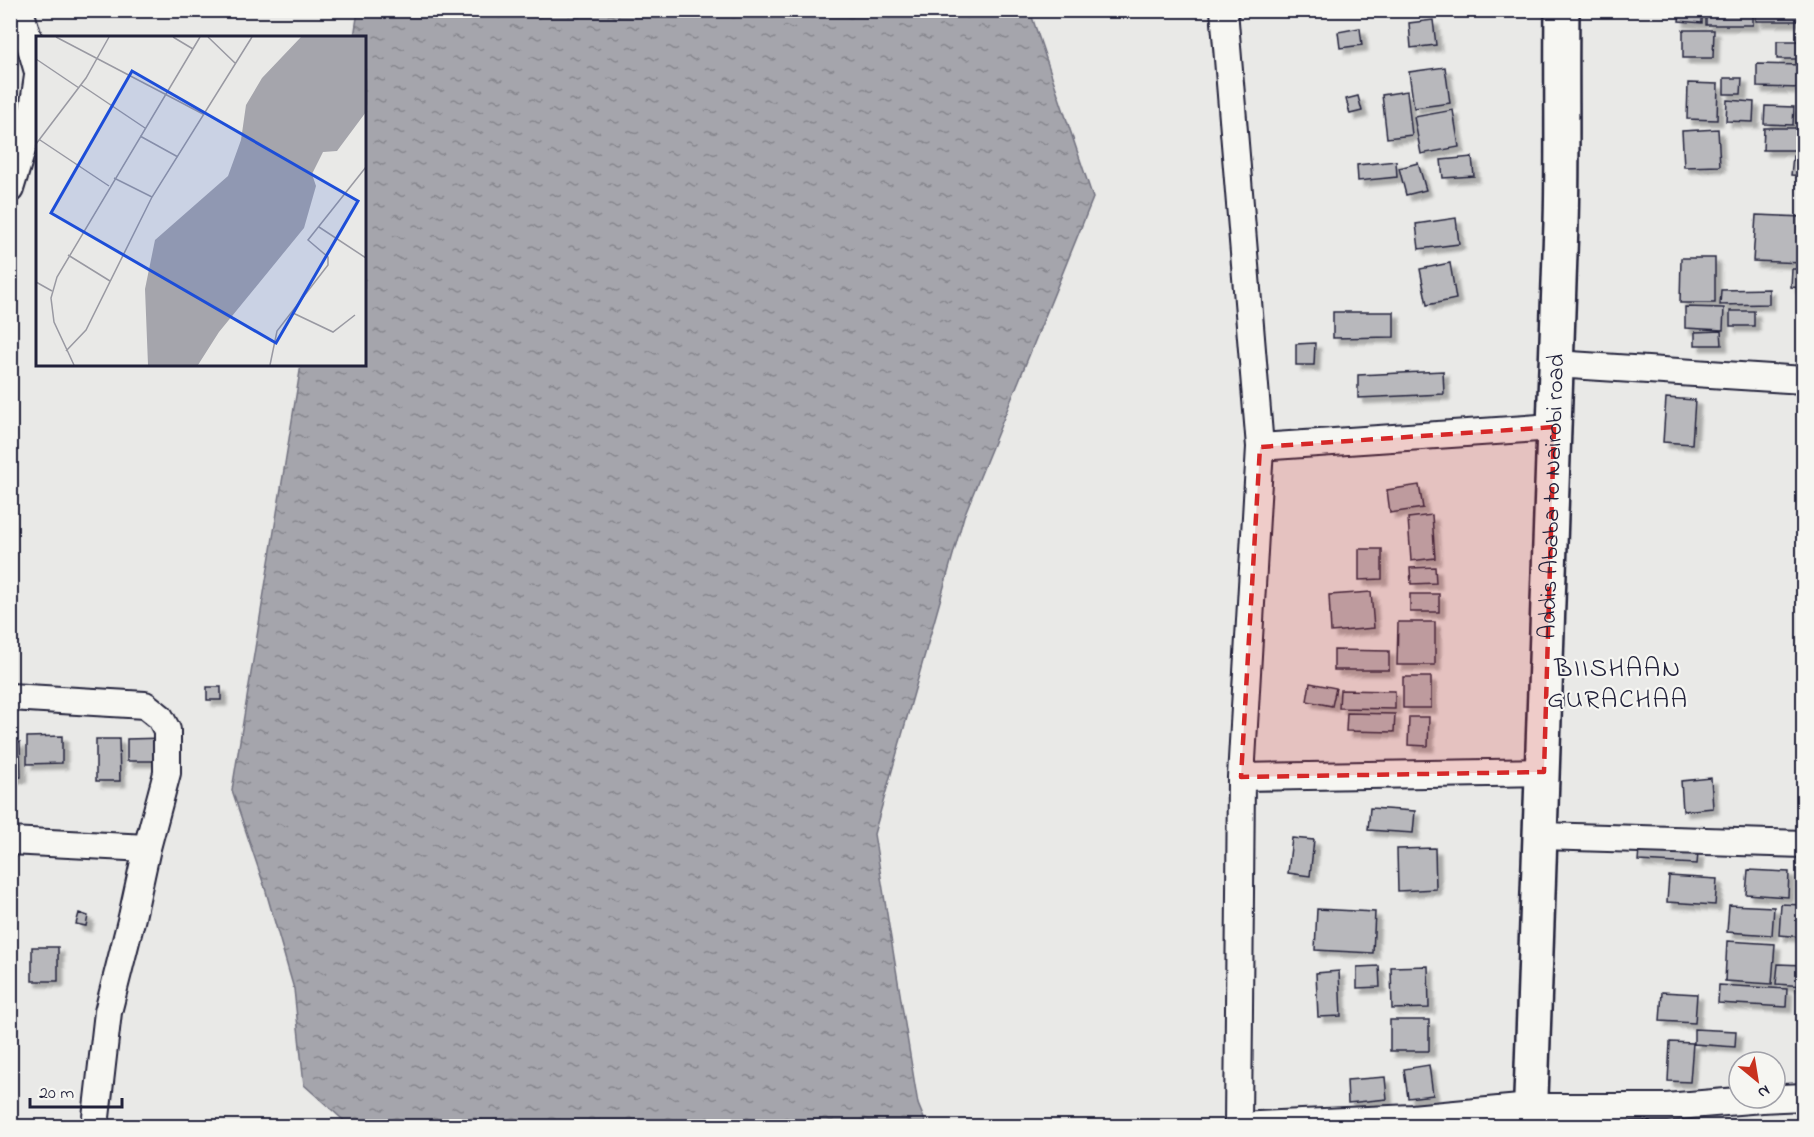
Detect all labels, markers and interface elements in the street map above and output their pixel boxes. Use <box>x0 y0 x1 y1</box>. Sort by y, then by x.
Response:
inset map <box>36 36 366 366</box>
street label: Addis Ababa to Nairobi road <box>1531 353 1575 640</box>
district label: BIISHAAN GURACHAA <box>1547 650 1689 720</box>
north arrow <box>1727 1050 1787 1110</box>
scale bar <box>30 1071 122 1109</box>
text: N <box>1753 1078 1774 1104</box>
text: 20 m <box>39 1081 74 1107</box>

